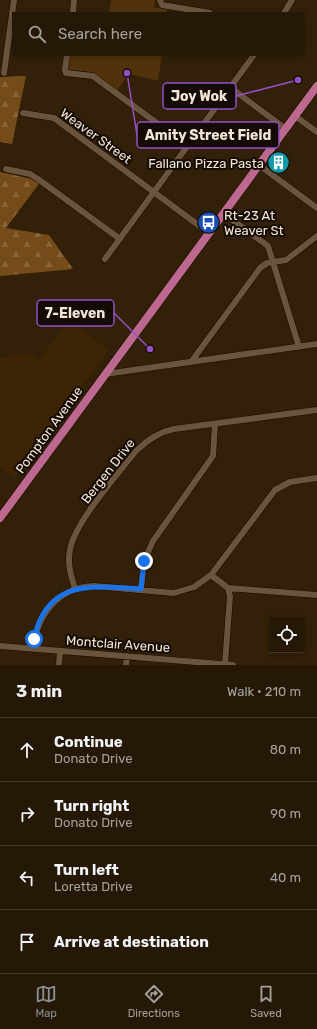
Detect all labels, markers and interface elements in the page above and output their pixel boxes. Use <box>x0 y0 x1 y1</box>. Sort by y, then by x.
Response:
search box <box>12 12 305 56</box>
icon: search <box>26 23 48 45</box>
text: Search here <box>58 25 142 43</box>
callout: Joy Wok <box>163 83 236 109</box>
text: Joy Wok <box>171 88 228 105</box>
street label: Weaver Street <box>58 105 134 167</box>
callout: Amity Street Field <box>137 122 279 148</box>
text: Amity Street Field <box>145 127 271 144</box>
building icon: Fallano Pizza Pasta <box>266 150 292 176</box>
place label: Fallano Pizza Pasta <box>148 156 264 171</box>
place label: Rt-23 At Weaver St <box>224 208 284 238</box>
bus stop icon: Rt-23 At Weaver St <box>196 209 222 235</box>
callout: 7-Eleven <box>37 300 114 326</box>
text: 7-Eleven <box>45 305 105 322</box>
street label: Pompton Avenue <box>12 384 86 476</box>
street label: Bergen Drive <box>78 436 139 507</box>
route end <box>135 552 153 570</box>
map controls <box>269 617 305 653</box>
button: locate <box>269 617 305 653</box>
route start <box>25 630 43 648</box>
street label: Montclair Avenue <box>65 633 171 655</box>
text: 3 min <box>16 681 62 701</box>
text: Walk · 210 m <box>227 684 301 699</box>
text: Continue <box>54 733 123 751</box>
icon: ahead <box>16 739 38 761</box>
text: 80 m <box>270 742 301 757</box>
text: Donato Drive <box>54 751 132 766</box>
text: Turn right <box>54 797 129 815</box>
icon: right <box>16 803 38 825</box>
text: 90 m <box>270 806 301 821</box>
text: Donato Drive <box>54 815 132 830</box>
text: Turn left <box>54 861 119 879</box>
icon: left <box>16 867 38 889</box>
text: 40 m <box>270 870 301 885</box>
text: Loretta Drive <box>54 879 133 894</box>
icon: arrive <box>16 931 38 953</box>
text: Arrive at destination <box>54 933 209 951</box>
tab: Map <box>35 983 57 1020</box>
tab: Directions <box>128 983 180 1020</box>
tab: Saved <box>250 983 282 1020</box>

